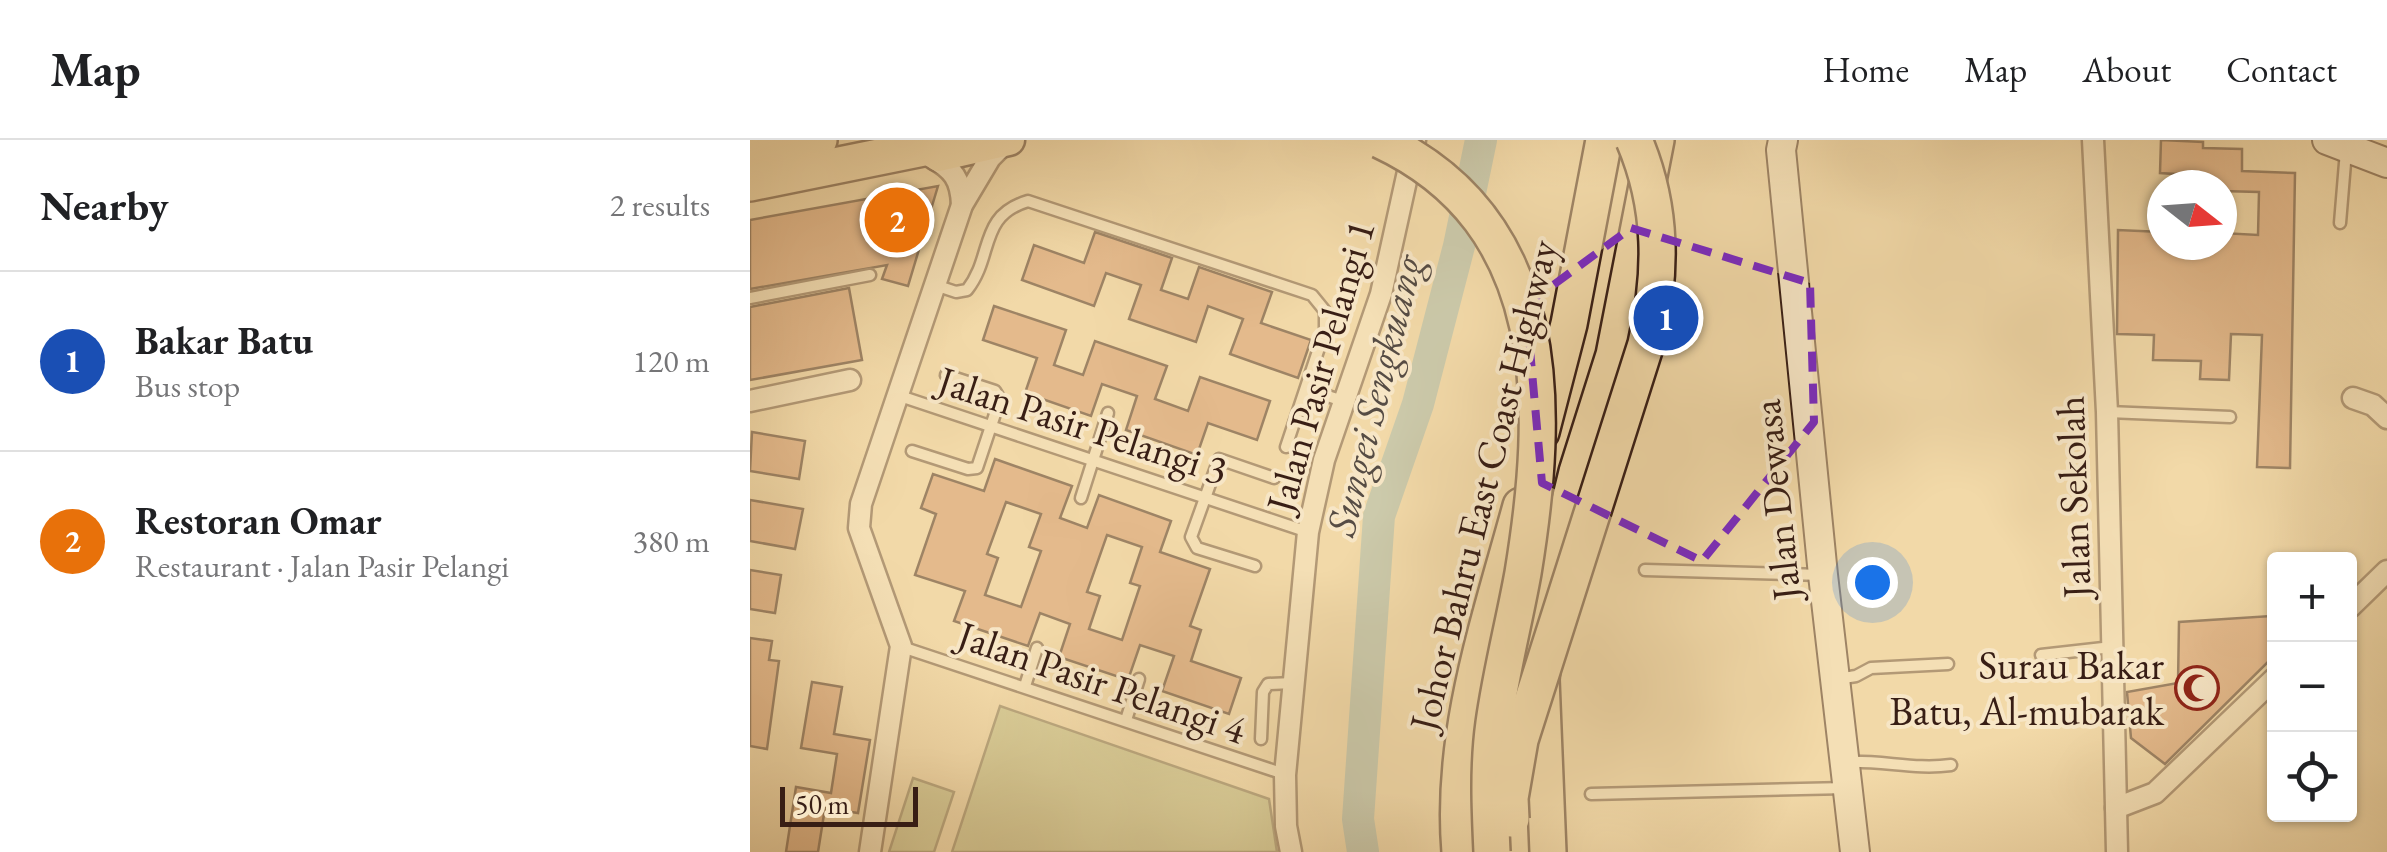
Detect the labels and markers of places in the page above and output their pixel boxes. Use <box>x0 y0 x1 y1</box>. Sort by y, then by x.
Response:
pin: 2 <box>864 182 930 258</box>
pin: 1 <box>1634 280 1698 356</box>
place label: Surau Bakar Batu, Al-mubarak <box>1889 639 2165 737</box>
mosque icon: Surau Bakar Batu, Al-mubarak <box>2174 665 2220 711</box>

